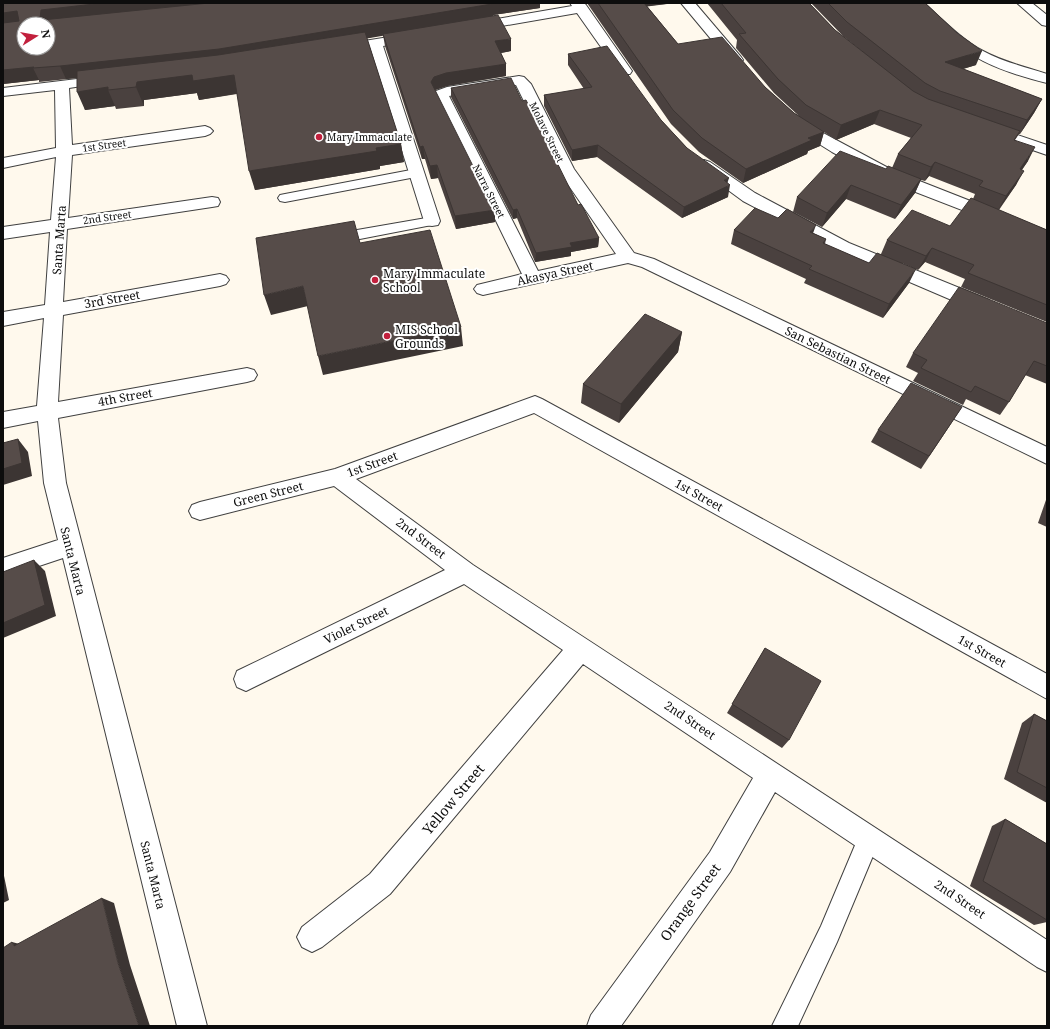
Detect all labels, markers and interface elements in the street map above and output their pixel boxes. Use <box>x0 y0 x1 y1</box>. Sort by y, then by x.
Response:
north arrow <box>16 16 56 56</box>
text: N <box>38 28 55 40</box>
street label: Molave Street <box>526 99 568 165</box>
place label: Mary Immaculate <box>327 130 412 144</box>
marker: Mary Immaculate <box>314 132 324 142</box>
street label: 1st Street <box>81 135 127 155</box>
street label: Narra Street <box>469 162 509 221</box>
street label: Santa Marta <box>48 204 70 275</box>
street label: 2nd Street <box>82 207 133 227</box>
street label: Akasya Street <box>515 257 595 289</box>
place label: Mary Immaculate School <box>383 265 485 296</box>
marker: Mary Immaculate School <box>370 275 380 285</box>
street label: 3rd Street <box>83 286 141 312</box>
place label: MIS School Grounds <box>395 321 458 352</box>
street label: San Sebastian Street <box>782 322 894 388</box>
marker: MIS School Grounds <box>382 331 392 341</box>
street label: 4th Street <box>96 384 154 410</box>
street label: 1st Street <box>344 447 400 481</box>
street label: 1st Street <box>672 475 726 515</box>
street label: Green Street <box>231 477 305 511</box>
street label: 2nd Street <box>393 514 449 562</box>
street label: Santa Marta <box>56 525 90 597</box>
street label: Violet Street <box>321 602 391 648</box>
street label: 1st Street <box>955 631 1009 671</box>
street label: 2nd Street <box>661 697 719 743</box>
street label: Yellow Street <box>417 760 488 839</box>
street label: Santa Marta <box>136 839 170 911</box>
street label: Orange Street <box>655 859 725 945</box>
street label: 2nd Street <box>931 876 989 922</box>

